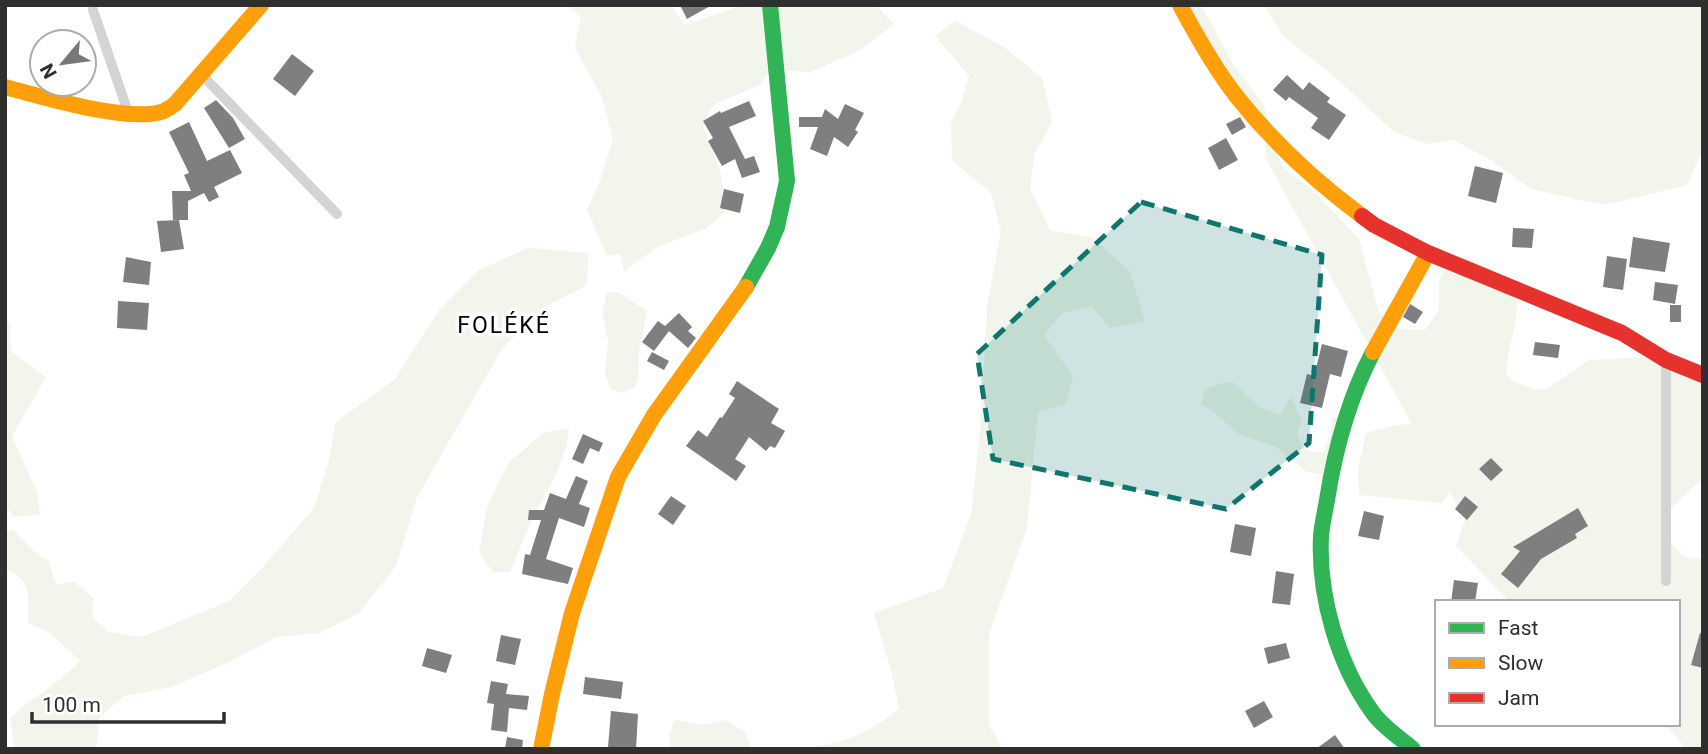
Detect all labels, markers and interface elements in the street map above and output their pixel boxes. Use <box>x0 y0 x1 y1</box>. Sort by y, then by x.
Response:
north arrow <box>28 28 98 98</box>
text: N <box>35 60 62 82</box>
district label: FOLÉKÉ <box>457 311 551 339</box>
legend <box>1435 600 1680 726</box>
text: Fast <box>1498 616 1539 640</box>
text: Slow <box>1498 651 1544 675</box>
scale bar <box>32 680 224 724</box>
text: Jam <box>1498 686 1539 710</box>
text: 100 m <box>42 693 101 717</box>

